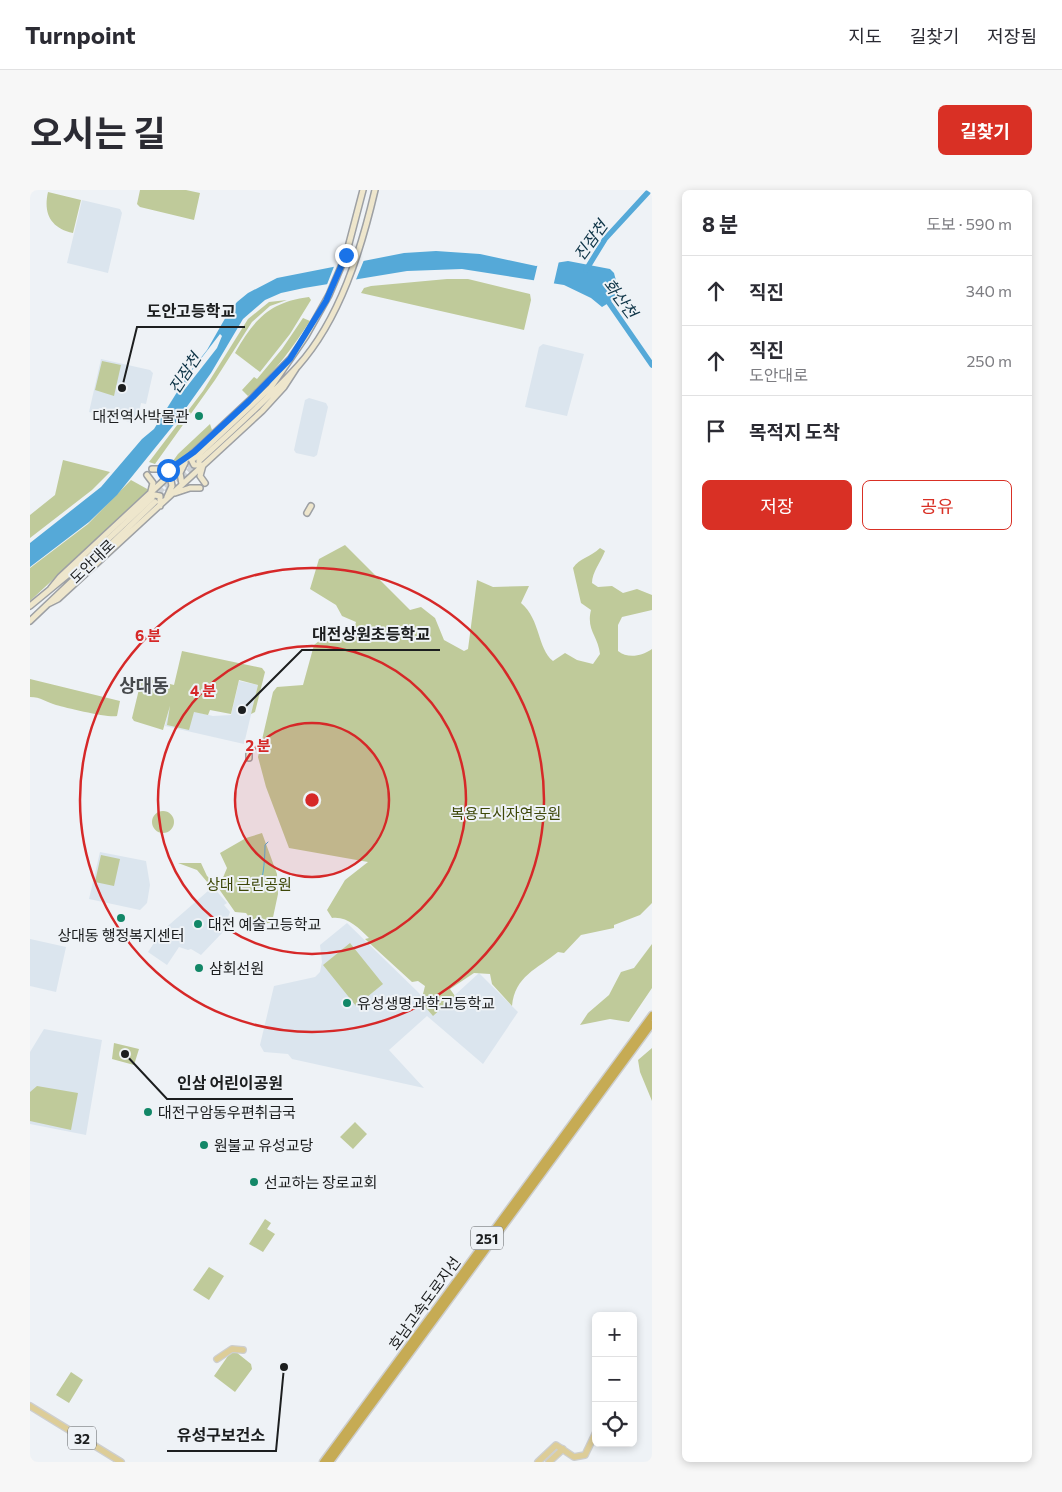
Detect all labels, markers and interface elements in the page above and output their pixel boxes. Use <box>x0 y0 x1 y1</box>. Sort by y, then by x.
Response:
text: Turnpoint <box>25 20 136 49</box>
text: 지도 <box>849 25 882 47</box>
text: 길찾기 <box>910 25 959 47</box>
text: 저장됨 <box>987 25 1037 47</box>
button: 길찾기 <box>938 105 1032 155</box>
text: 오시는 길 <box>30 110 166 153</box>
text: 8 분 <box>702 211 738 236</box>
text: 도보 · 590 m <box>926 214 1012 233</box>
water label: 진잠천 <box>569 215 612 263</box>
route end <box>335 244 358 267</box>
water label: 화산천 <box>600 275 643 323</box>
icon: ahead <box>702 277 730 305</box>
text: 직진 <box>749 280 784 303</box>
text: 340 m <box>966 281 1012 300</box>
callout: 도안고등학교 <box>137 296 245 327</box>
text: 도안고등학교 <box>147 301 235 320</box>
text: 직진 <box>749 338 784 361</box>
water label: 진잠천 <box>164 347 205 397</box>
icon: ahead <box>702 347 730 375</box>
text: 250 m <box>966 351 1012 370</box>
text: 도안대로 <box>749 365 808 384</box>
place label: 대전역사박물관 <box>92 407 189 425</box>
marker: 대전역사박물관 <box>193 410 205 422</box>
icon: arrive <box>702 417 730 445</box>
text: 목적지 도착 <box>749 420 840 443</box>
route start <box>157 459 180 482</box>
button: 저장 <box>702 480 852 530</box>
button: 공유 <box>862 480 1012 530</box>
street label: 도안대로 <box>66 535 118 587</box>
callout: 대전상원초등학교 <box>302 619 440 650</box>
text: 대전상원초등학교 <box>312 624 430 643</box>
text: 6 분 <box>135 626 161 644</box>
district label: 상대동 <box>119 674 169 696</box>
text: 4 분 <box>190 681 216 699</box>
text: 2 분 <box>245 736 271 754</box>
centre of rings <box>303 791 321 809</box>
park label: 복용도시자연공원 <box>451 804 561 822</box>
park label: 상대 근린공원 <box>206 875 292 893</box>
marker: 상대동 행정복지센터 <box>115 912 127 924</box>
place label: 대전 예술고등학교 <box>208 915 321 933</box>
marker: 대전 예술고등학교 <box>192 918 204 930</box>
place label: 상대동 행정복지센터 <box>57 926 185 944</box>
place label: 삼회선원 <box>209 959 264 977</box>
marker: 삼회선원 <box>193 962 205 974</box>
place label: 유성생명과학고등학교 <box>357 994 495 1012</box>
marker: 유성생명과학고등학교 <box>341 997 353 1009</box>
callout: 인삼 어린이공원 <box>167 1068 293 1099</box>
text: 인삼 어린이공원 <box>177 1073 283 1092</box>
place label: 대전구암동우편취급국 <box>158 1103 296 1121</box>
marker: 대전구암동우편취급국 <box>142 1106 154 1118</box>
place label: 원불교 유성교당 <box>214 1136 314 1154</box>
marker: 원불교 유성교당 <box>198 1139 210 1151</box>
place label: 선교하는 장로교회 <box>264 1173 377 1191</box>
marker: 선교하는 장로교회 <box>248 1176 260 1188</box>
road number: 251 <box>471 1226 503 1250</box>
street label: 호남고속도로지선 <box>384 1253 464 1353</box>
map controls <box>592 1312 637 1447</box>
button: + <box>592 1312 637 1357</box>
button: − <box>592 1357 637 1402</box>
button: locate <box>592 1402 637 1447</box>
callout: 유성구보건소 <box>167 1420 276 1451</box>
text: 유성구보건소 <box>177 1425 265 1444</box>
road number: 32 <box>68 1426 96 1450</box>

